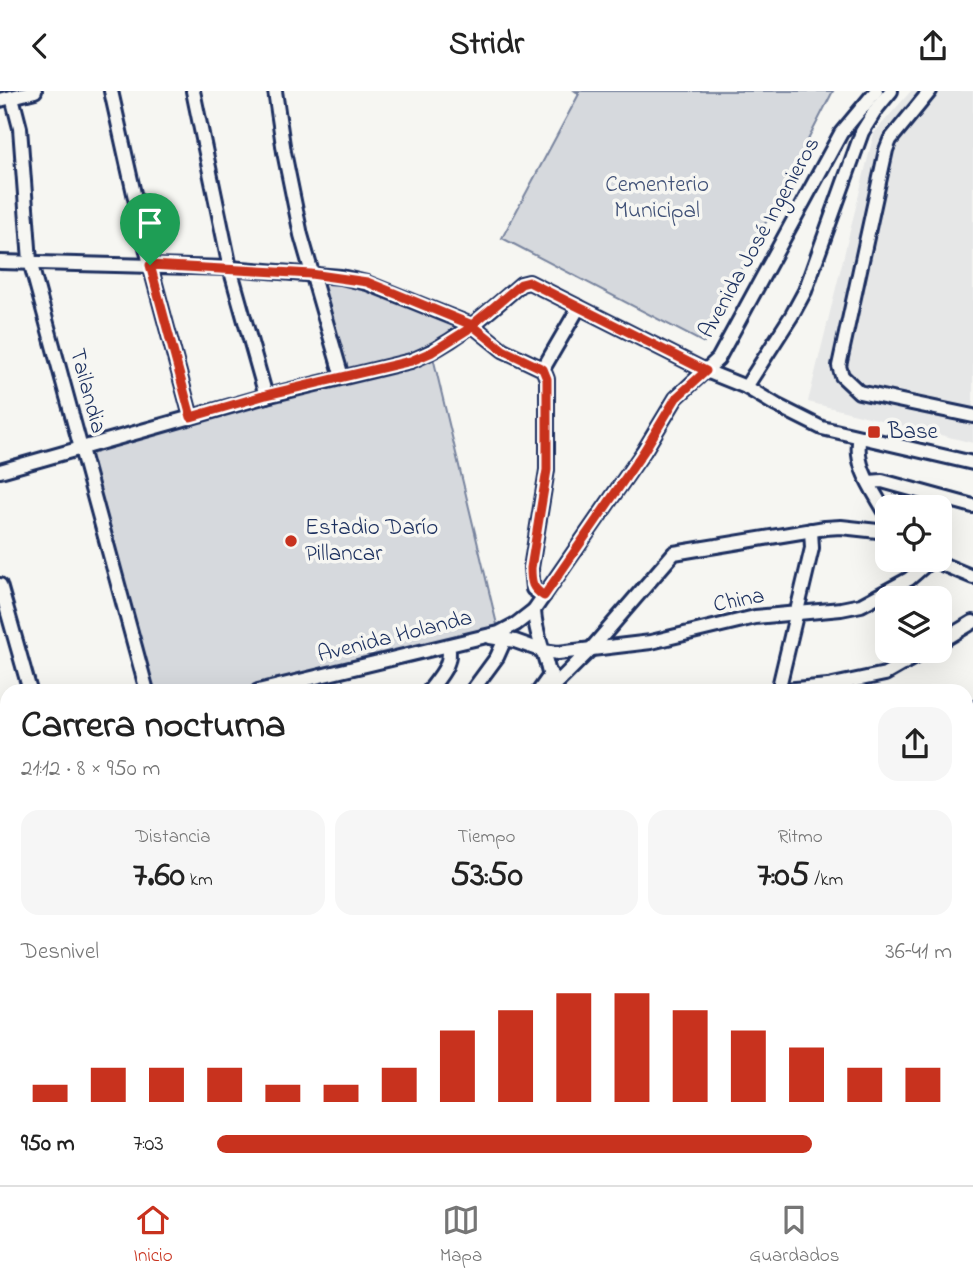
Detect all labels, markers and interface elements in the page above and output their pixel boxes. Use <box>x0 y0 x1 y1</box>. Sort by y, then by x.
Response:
text: Stridr <box>449 22 524 69</box>
icon: back <box>21 27 59 65</box>
icon: share <box>914 27 952 65</box>
street label: Avenida José Ingenieros <box>691 131 830 345</box>
park label: Cementerio Municipal <box>605 169 709 228</box>
pin <box>120 193 180 265</box>
icon: arrive <box>131 204 169 242</box>
street label: Tailandia <box>60 345 114 437</box>
place label: Base <box>887 416 939 449</box>
marker: Base <box>866 424 882 440</box>
map controls <box>875 495 952 663</box>
button: locate <box>875 495 952 572</box>
place label: Estadio Darío Pillancar <box>305 512 438 571</box>
marker: Estadio Darío Pillancar <box>283 533 299 549</box>
street label: China <box>711 580 767 622</box>
button: layers <box>875 586 952 663</box>
street label: Avenida Holanda <box>314 602 476 672</box>
text: Carrera nocturna <box>21 699 286 755</box>
button: share <box>878 707 952 781</box>
text: 21:12 · 8 × 950 m <box>21 753 160 786</box>
text: Distancia <box>135 824 210 851</box>
text: Tiempo <box>458 824 515 851</box>
text: Ritmo <box>778 824 823 851</box>
text: 7.60 <box>133 851 185 902</box>
text: 53:50 <box>450 851 523 902</box>
text: 7:05 <box>757 851 810 902</box>
text: km <box>185 867 213 894</box>
text: /km <box>810 867 843 894</box>
text: Desnivel <box>21 936 99 969</box>
text: 36–41 m <box>885 936 952 969</box>
text: 950 m <box>21 1128 75 1161</box>
text: 7:03 <box>133 1128 164 1161</box>
tab: Inicio <box>134 1201 173 1270</box>
tab: Mapa <box>440 1201 482 1270</box>
tab: Guardados <box>749 1201 839 1270</box>

